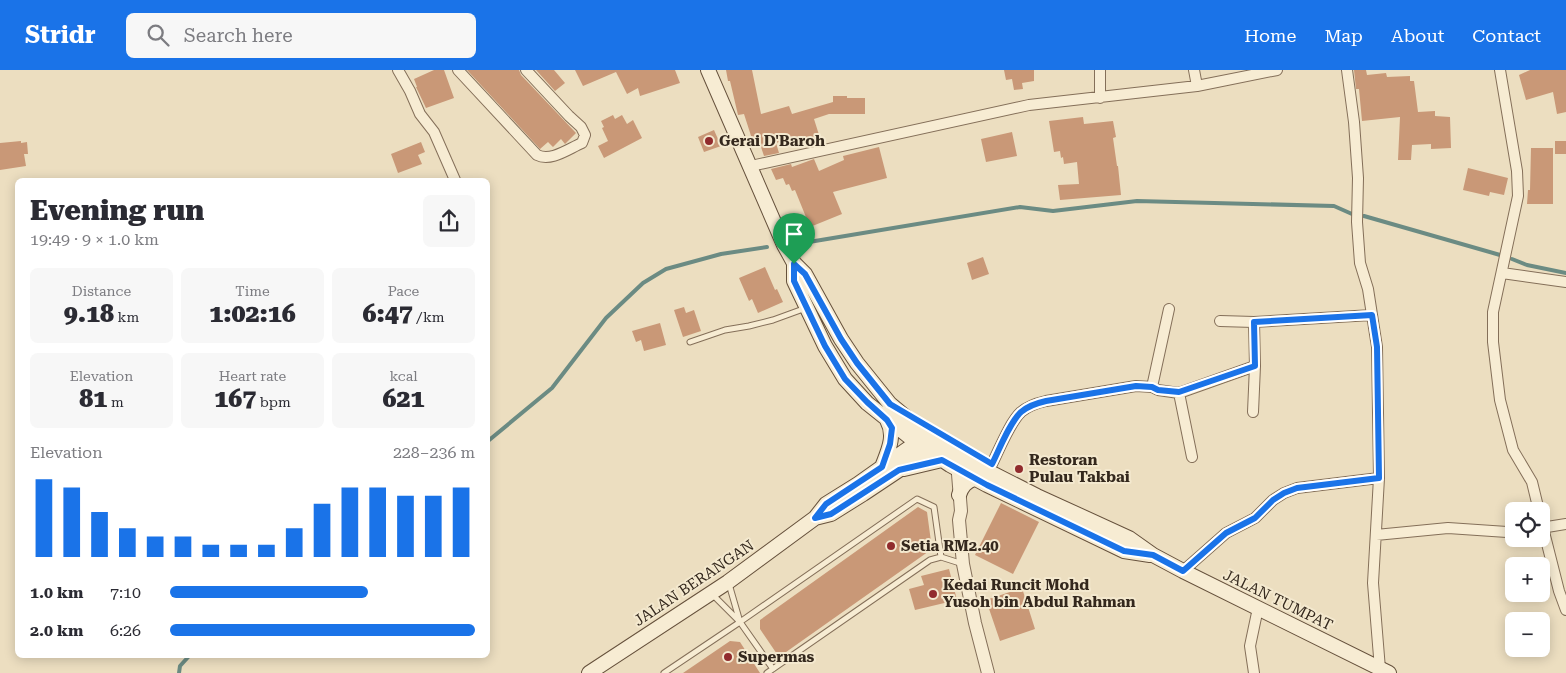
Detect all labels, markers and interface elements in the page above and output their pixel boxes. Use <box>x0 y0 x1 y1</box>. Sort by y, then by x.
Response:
search box <box>126 13 476 58</box>
text: Stridr <box>25 21 96 49</box>
icon: search <box>144 21 172 49</box>
text: Search here <box>184 24 293 47</box>
text: Home <box>1244 25 1296 46</box>
text: Map <box>1324 25 1363 46</box>
text: About <box>1391 25 1444 46</box>
text: Contact <box>1472 25 1541 46</box>
place label: Gerai D'Baroh <box>719 132 825 150</box>
marker: Gerai D'Baroh <box>703 135 715 147</box>
text: Evening run <box>30 194 204 227</box>
button: share <box>423 195 475 247</box>
pin <box>773 213 815 264</box>
icon: arrive <box>780 220 808 248</box>
text: 19:49 · 9 × 1.0 km <box>30 230 159 249</box>
text: Distance <box>72 283 131 299</box>
text: Time <box>235 283 270 299</box>
text: Pace <box>388 283 419 299</box>
text: 9.18 <box>64 299 114 328</box>
text: 1:02:16 <box>209 299 296 328</box>
text: 6:47 <box>362 299 413 328</box>
text: km <box>114 309 139 325</box>
text: /km <box>413 309 445 325</box>
text: Elevation <box>70 368 133 384</box>
text: Heart rate <box>219 368 286 384</box>
text: kcal <box>389 368 418 384</box>
text: 81 <box>79 384 107 413</box>
text: 167 <box>214 384 256 413</box>
text: 621 <box>382 384 425 413</box>
text: m <box>107 394 124 410</box>
text: bpm <box>256 394 291 410</box>
text: Elevation <box>30 443 103 462</box>
text: 228–236 m <box>393 443 475 462</box>
place label: Restoran Pulau Takbai <box>1029 451 1130 486</box>
marker: Restoran Pulau Takbai <box>1013 463 1025 475</box>
map controls <box>1505 502 1550 657</box>
button: locate <box>1505 502 1550 547</box>
street label: JALAN BERANGAN <box>630 536 758 630</box>
place label: Setia RM2.40 <box>901 537 999 555</box>
marker: Setia RM2.40 <box>885 540 897 552</box>
button: + <box>1505 557 1550 602</box>
street label: JALAN TUMPAT <box>1220 566 1336 634</box>
place label: Kedai Runcit Mohd Yusoh bin Abdul Rahman <box>943 576 1136 611</box>
text: 1.0 km <box>30 583 83 602</box>
text: 7:10 <box>110 583 141 602</box>
marker: Kedai Runcit Mohd Yusoh bin Abdul Rahman <box>927 588 939 600</box>
button: − <box>1505 612 1550 657</box>
text: 2.0 km <box>30 621 83 640</box>
text: 6:26 <box>110 621 141 640</box>
place label: Supermas <box>738 648 815 666</box>
marker: Supermas <box>722 651 734 663</box>

